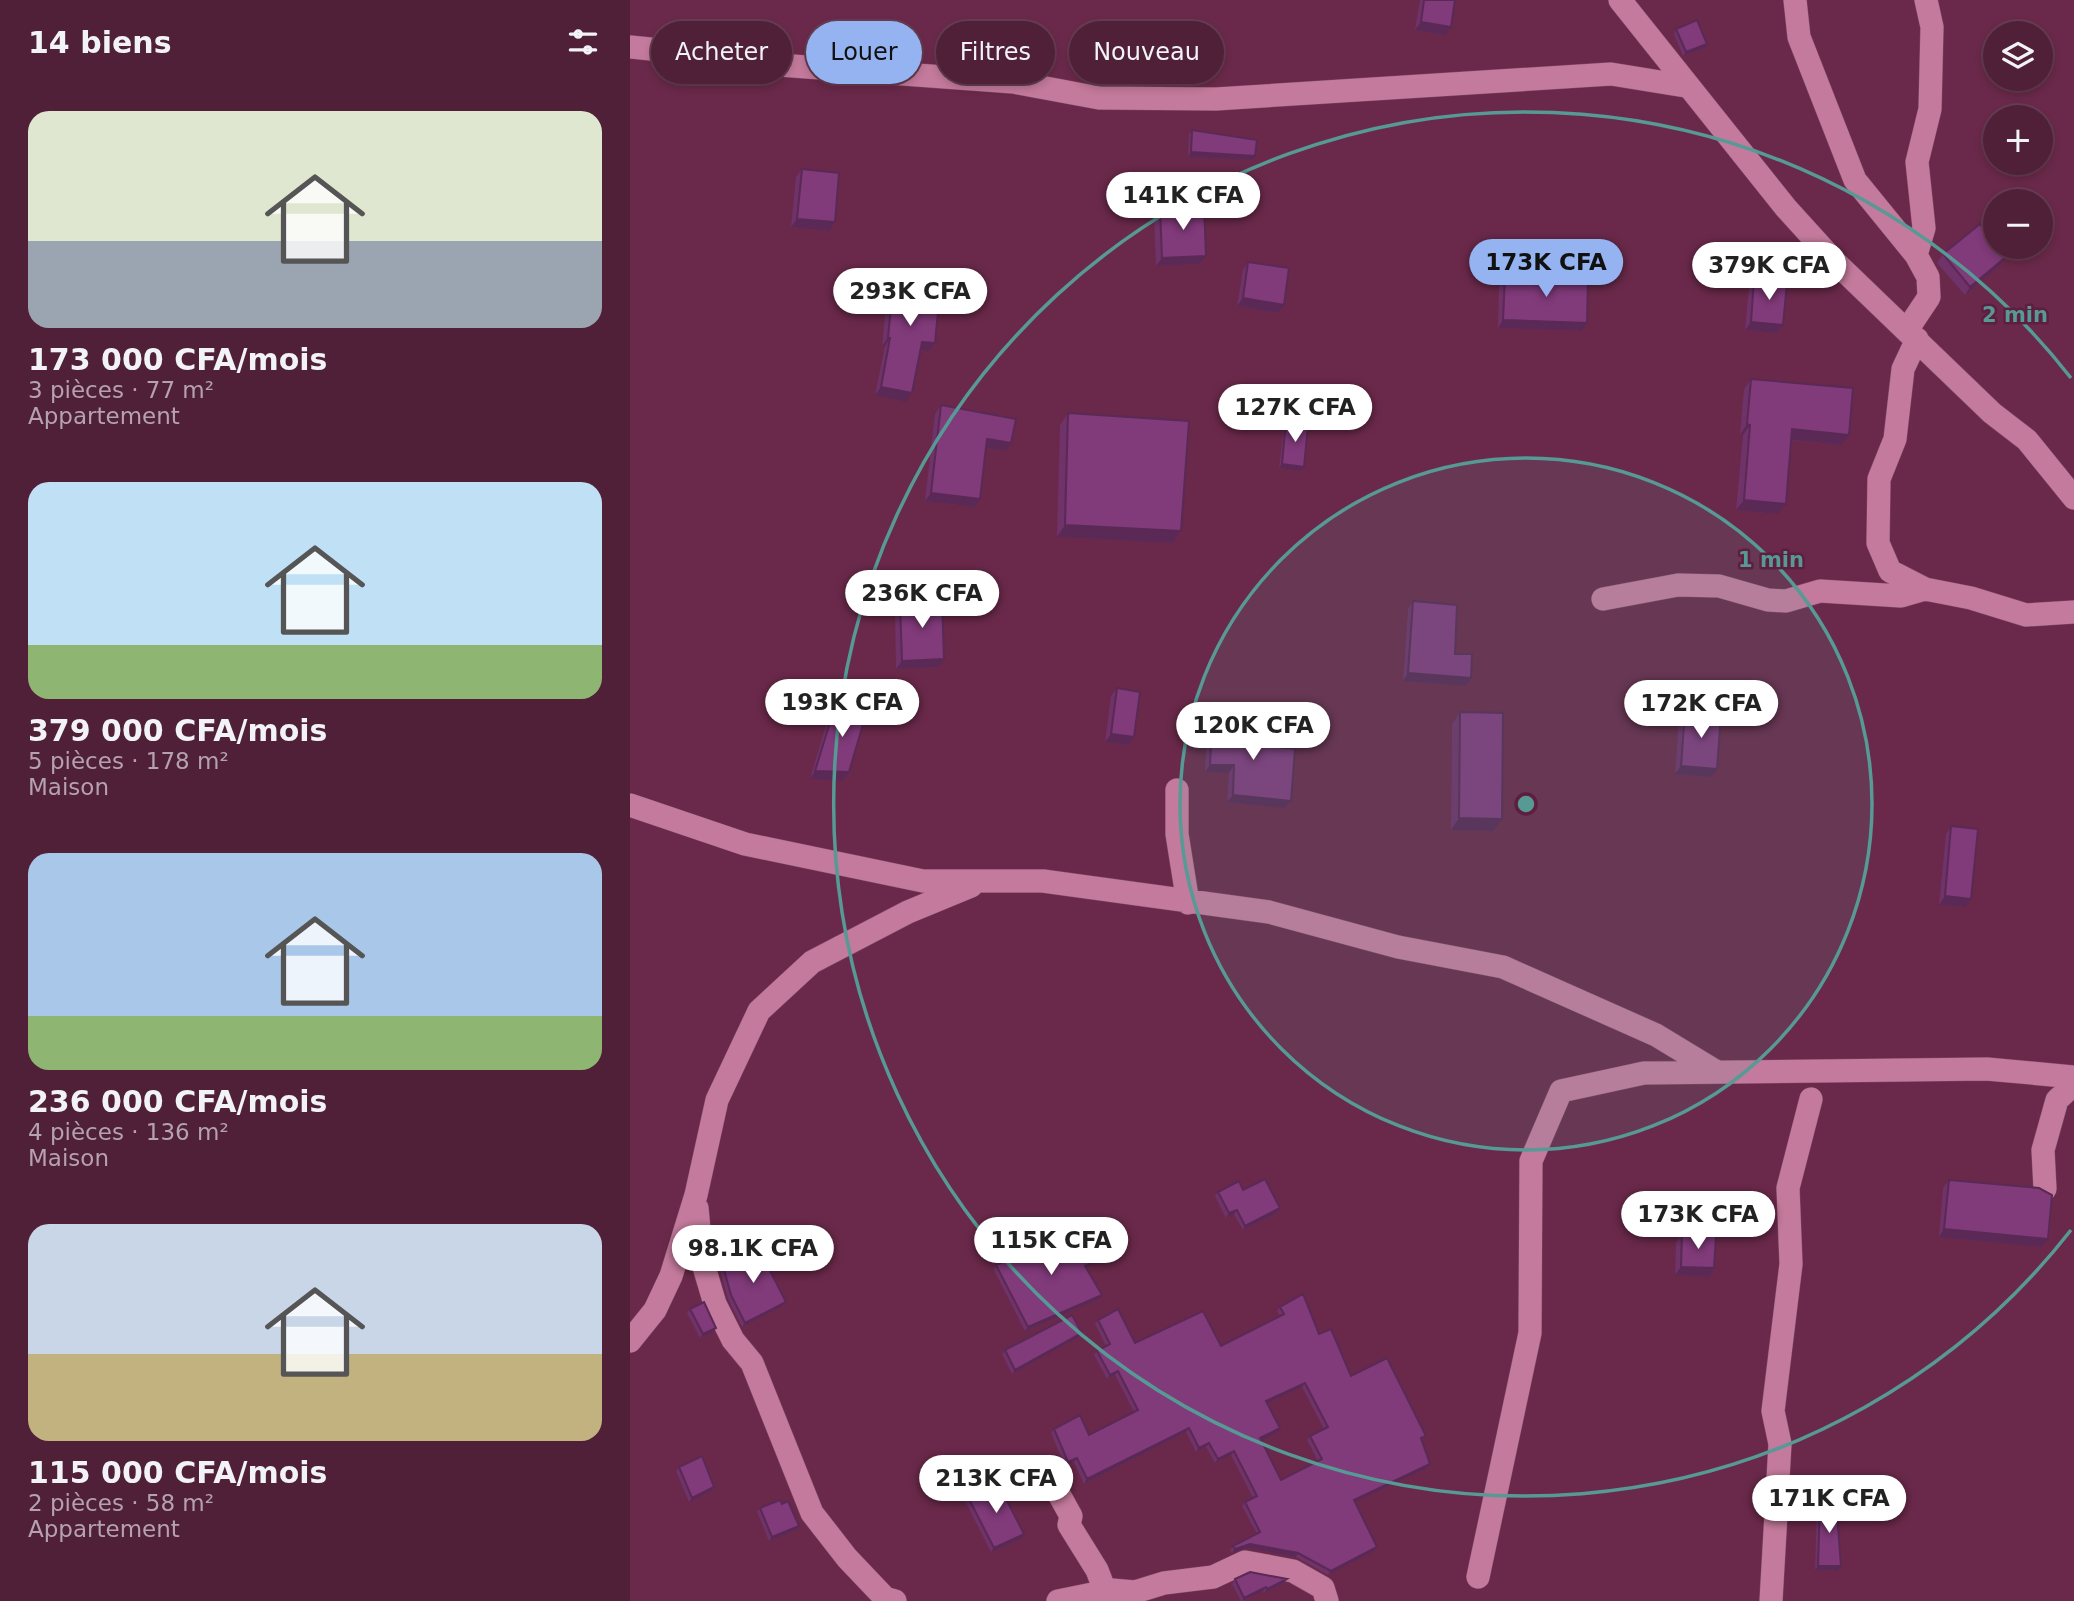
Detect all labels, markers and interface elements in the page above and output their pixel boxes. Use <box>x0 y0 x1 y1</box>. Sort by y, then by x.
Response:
chip: Acheter <box>651 21 792 84</box>
chip: Louer <box>806 21 922 84</box>
chip: Filtres <box>936 21 1055 84</box>
chip: Nouveau <box>1069 21 1224 84</box>
map controls <box>1983 21 2053 259</box>
button: layers <box>1983 21 2053 91</box>
icon: filters <box>564 23 602 61</box>
text: 14 biens <box>28 25 172 60</box>
button: + <box>1983 105 2053 175</box>
icon: home <box>252 156 378 282</box>
pin: 141K CFA <box>1111 173 1255 232</box>
text: 141K CFA <box>1122 182 1244 208</box>
button: − <box>1983 189 2053 259</box>
pin: 173K CFA <box>1474 240 1618 299</box>
pin: 379K CFA <box>1697 243 1841 302</box>
text: 173K CFA <box>1485 249 1607 275</box>
text: 379K CFA <box>1708 252 1830 278</box>
pin: 293K CFA <box>838 268 982 328</box>
text: 293K CFA <box>849 278 971 304</box>
text: 2 min <box>1982 303 2048 327</box>
text: 173 000 CFA/mois <box>28 342 327 377</box>
text: 3 pièces · 77 m² <box>28 377 214 403</box>
pin: 127K CFA <box>1223 384 1367 444</box>
text: 127K CFA <box>1234 394 1356 420</box>
text: Appartement <box>28 403 180 429</box>
icon: home <box>252 527 378 653</box>
text: 1 min <box>1738 548 1804 572</box>
pin: 236K CFA <box>850 570 994 630</box>
text: 236K CFA <box>861 580 983 606</box>
pin: 193K CFA <box>770 680 914 739</box>
pin: 172K CFA <box>1629 680 1773 740</box>
text: 193K CFA <box>781 689 903 715</box>
text: 172K CFA <box>1640 690 1762 716</box>
pin: 120K CFA <box>1181 702 1325 762</box>
text: 120K CFA <box>1192 712 1314 738</box>
text: 379 000 CFA/mois <box>28 713 327 748</box>
text: 5 pièces · 178 m² <box>28 748 229 774</box>
text: Maison <box>28 774 109 800</box>
centre of rings <box>1514 792 1538 816</box>
icon: home <box>252 898 378 1024</box>
text: 236 000 CFA/mois <box>28 1084 327 1119</box>
text: 4 pièces · 136 m² <box>28 1119 229 1145</box>
text: Maison <box>28 1145 109 1171</box>
pin: 173K CFA <box>1626 1192 1770 1251</box>
text: 173K CFA <box>1637 1201 1759 1227</box>
pin: 115K CFA <box>979 1218 1123 1277</box>
pin: 98.1K CFA <box>673 1226 833 1285</box>
text: 115K CFA <box>990 1227 1112 1253</box>
text: 98.1K CFA <box>688 1235 818 1261</box>
icon: home <box>252 1269 378 1395</box>
text: 115 000 CFA/mois <box>28 1455 327 1490</box>
pin: 213K CFA <box>924 1456 1068 1515</box>
text: 213K CFA <box>935 1465 1057 1491</box>
pin: 171K CFA <box>1757 1476 1901 1535</box>
text: 171K CFA <box>1768 1485 1890 1511</box>
text: 2 pièces · 58 m² <box>28 1490 214 1516</box>
text: Appartement <box>28 1516 180 1542</box>

